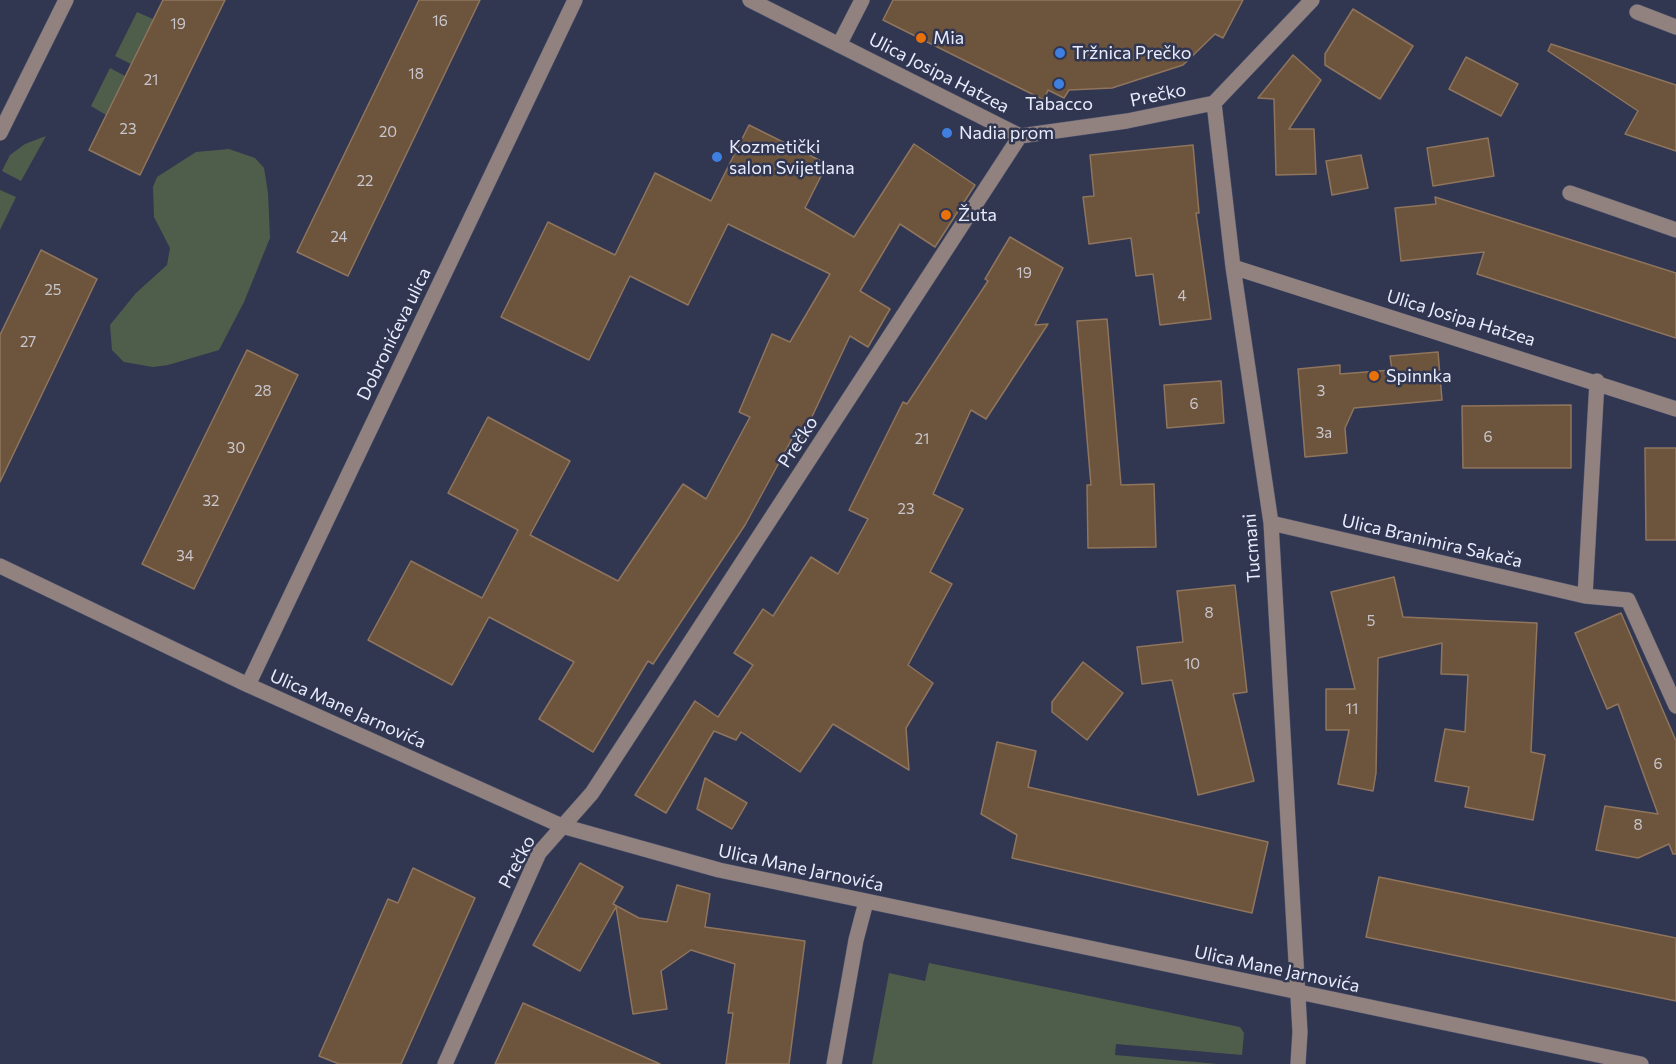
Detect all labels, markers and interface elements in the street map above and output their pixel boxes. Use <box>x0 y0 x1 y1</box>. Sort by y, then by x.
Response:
house number: 16 <box>432 12 448 30</box>
house number: 19 <box>170 15 186 33</box>
place label: Mia <box>933 27 964 49</box>
street label: Ulica Josipa Hatzea <box>865 28 1013 118</box>
marker: Mia <box>914 31 928 45</box>
place label: Tržnica Prečko <box>1072 42 1192 64</box>
marker: Tržnica Prečko <box>1053 46 1067 60</box>
house number: 18 <box>408 65 424 83</box>
house number: 21 <box>144 71 158 89</box>
marker: Tabacco <box>1052 77 1066 91</box>
street label: Prečko <box>1128 79 1188 111</box>
place label: Tabacco <box>1025 93 1093 115</box>
house number: 23 <box>120 120 136 138</box>
place label: Nadia prom <box>959 122 1054 144</box>
house number: 20 <box>379 123 397 141</box>
marker: Nadia prom <box>940 126 954 140</box>
place label: Kozmetički salon Svijetlana <box>729 136 855 178</box>
marker: Kozmetički salon Svijetlana <box>710 150 724 164</box>
house number: 22 <box>357 172 373 190</box>
place label: Žuta <box>958 204 997 226</box>
marker: Žuta <box>939 208 953 222</box>
house number: 24 <box>330 228 348 246</box>
street label: Dobronićeva ulica <box>353 264 435 404</box>
house number: 19 <box>1016 264 1032 282</box>
house number: 25 <box>45 281 61 299</box>
street label: Ulica Josipa Hatzea <box>1384 285 1538 351</box>
house number: 4 <box>1178 287 1186 305</box>
house number: 27 <box>20 333 36 351</box>
place label: Spinnka <box>1386 365 1452 387</box>
marker: Spinnka <box>1367 369 1381 383</box>
house number: 28 <box>254 382 272 400</box>
house number: 3 <box>1317 382 1325 400</box>
house number: 6 <box>1189 395 1199 413</box>
street label: Prečko <box>774 412 822 472</box>
house number: 3a <box>1316 424 1332 442</box>
house number: 6 <box>1483 428 1493 446</box>
house number: 21 <box>915 430 929 448</box>
house number: 30 <box>227 439 245 457</box>
house number: 32 <box>203 492 219 510</box>
house number: 23 <box>898 500 914 518</box>
street label: Ulica Branimira Sakača <box>1340 510 1524 572</box>
street label: Tucmani <box>1239 513 1265 583</box>
house number: 34 <box>176 547 194 565</box>
house number: 8 <box>1204 604 1214 622</box>
house number: 5 <box>1367 612 1375 630</box>
house number: 10 <box>1184 655 1200 673</box>
street label: Ulica Mane Jarnovića <box>267 665 429 753</box>
house number: 11 <box>1346 700 1358 718</box>
house number: 6 <box>1653 755 1663 773</box>
house number: 8 <box>1633 816 1643 834</box>
street label: Prečko <box>494 832 540 892</box>
street label: Ulica Mane Jarnovića <box>716 840 886 896</box>
street label: Ulica Mane Jarnovića <box>1192 941 1362 997</box>

